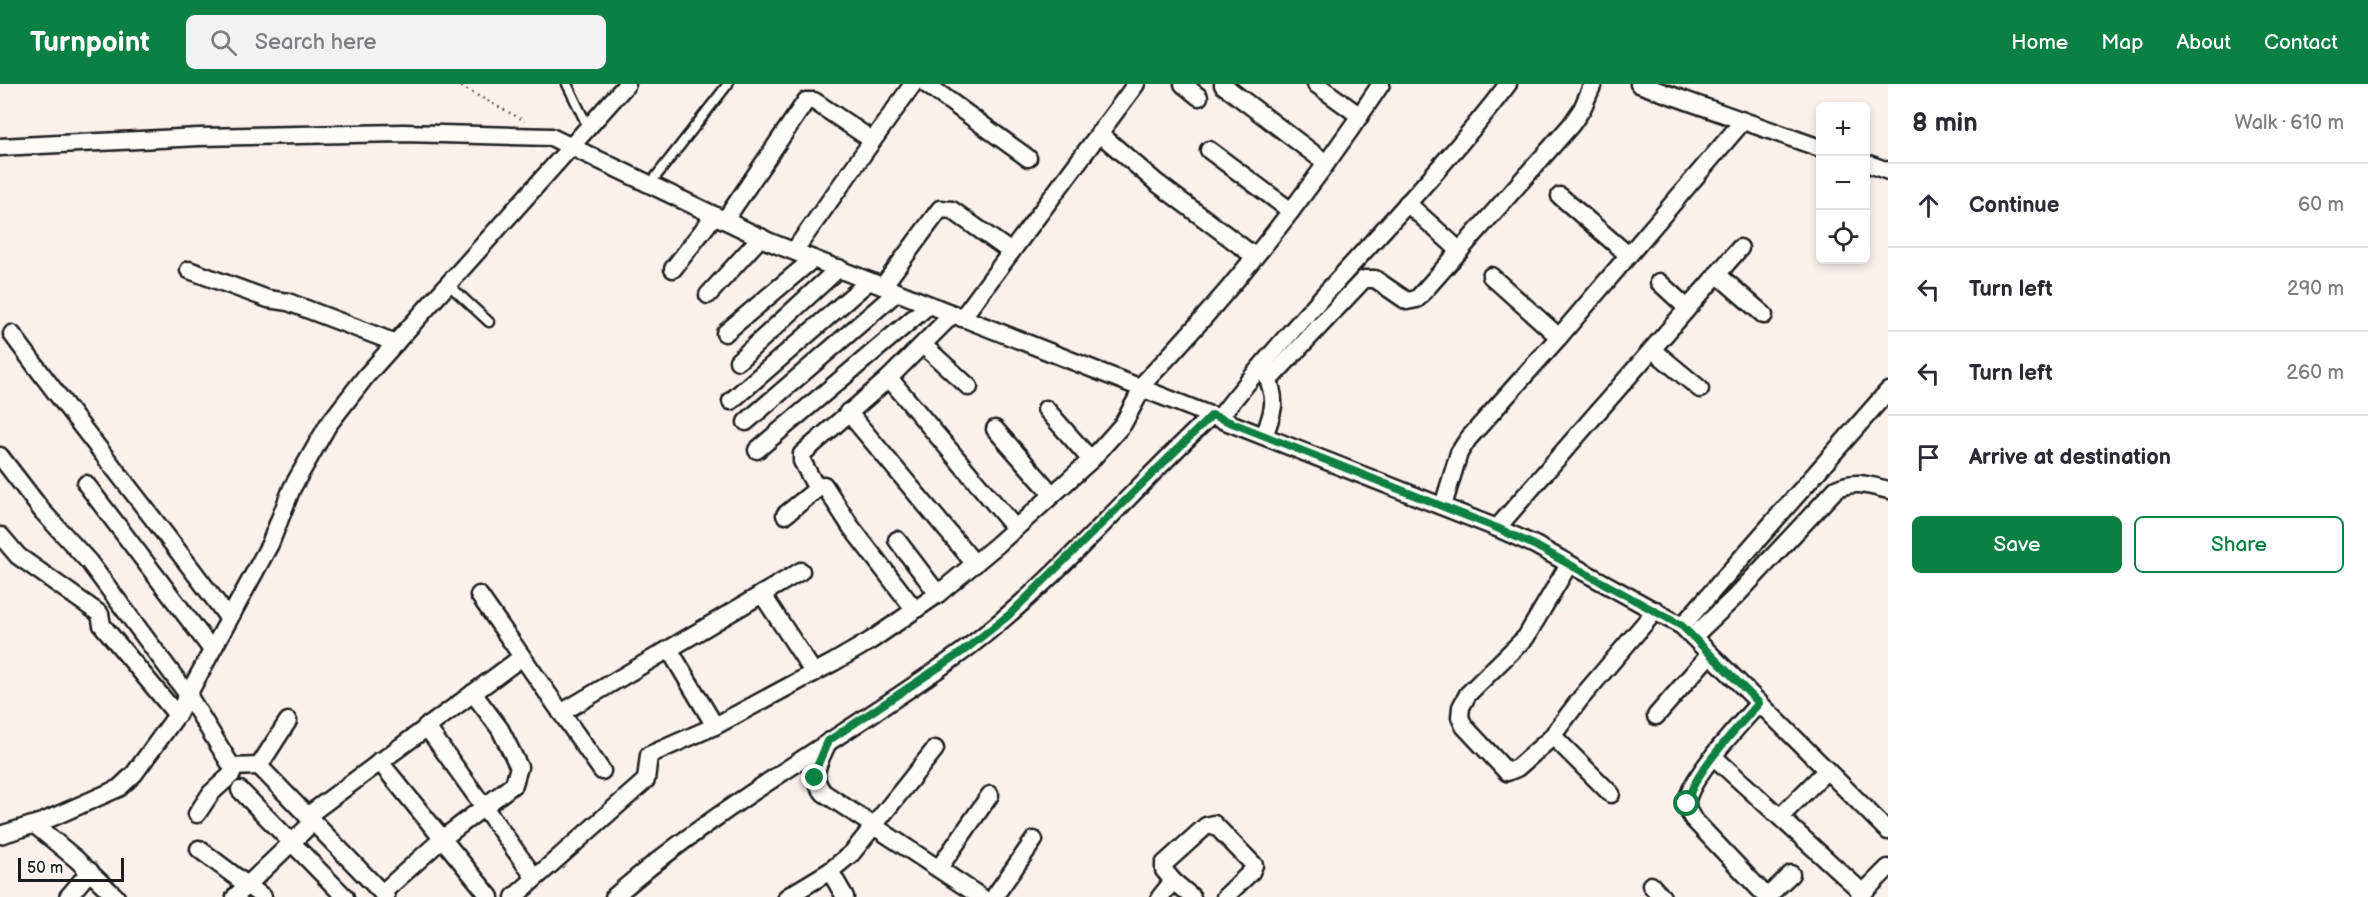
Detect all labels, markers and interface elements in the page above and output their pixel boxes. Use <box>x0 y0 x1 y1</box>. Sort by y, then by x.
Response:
search box <box>186 15 606 69</box>
text: Turnpoint <box>30 26 150 59</box>
icon: search <box>207 26 240 59</box>
text: Search here <box>255 29 377 56</box>
text: Home <box>2011 30 2068 55</box>
text: Map <box>2101 30 2143 55</box>
text: About <box>2176 30 2231 55</box>
text: Contact <box>2264 30 2338 55</box>
map controls <box>1816 102 1870 264</box>
button: + <box>1816 102 1870 156</box>
text: 8 min <box>1912 108 1978 139</box>
text: Walk · 610 m <box>2235 111 2344 135</box>
button: − <box>1816 156 1870 210</box>
icon: ahead <box>1912 189 1945 222</box>
text: Continue <box>1969 192 2059 219</box>
text: 60 m <box>2298 193 2344 217</box>
button: locate <box>1816 210 1870 264</box>
icon: left <box>1912 273 1945 306</box>
text: Turn left <box>1969 276 2053 303</box>
text: 290 m <box>2287 277 2344 301</box>
icon: left <box>1912 357 1945 390</box>
text: Turn left <box>1969 360 2053 387</box>
text: 260 m <box>2286 361 2344 385</box>
icon: arrive <box>1912 441 1945 474</box>
text: Arrive at destination <box>1969 444 2171 471</box>
button: Save <box>1912 516 2122 573</box>
button: Share <box>2134 516 2344 573</box>
route end <box>801 764 827 790</box>
route start <box>1673 790 1699 816</box>
scale bar <box>18 855 124 882</box>
text: 50 m <box>27 859 63 878</box>

